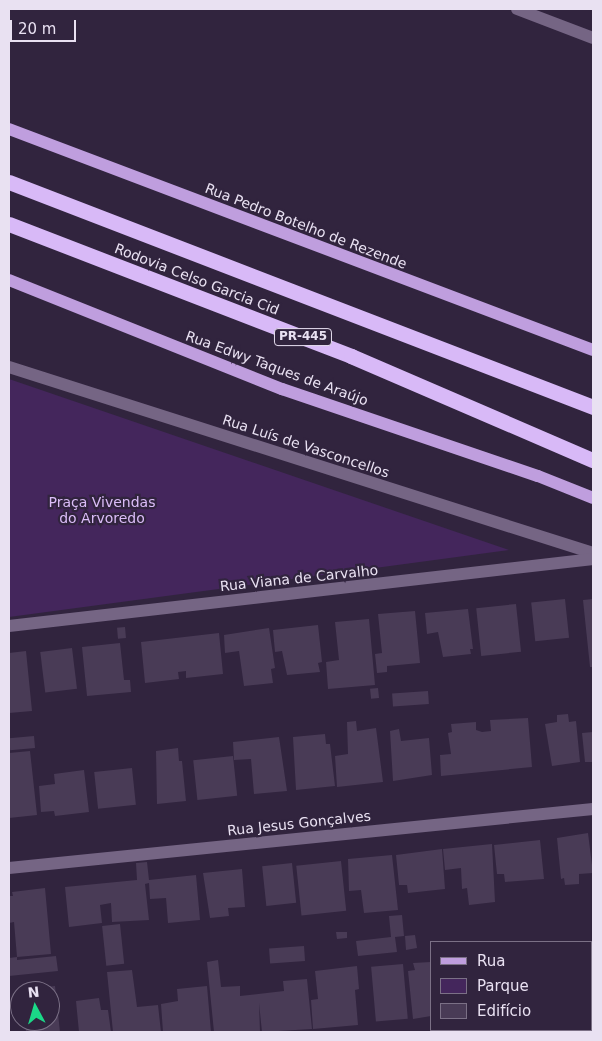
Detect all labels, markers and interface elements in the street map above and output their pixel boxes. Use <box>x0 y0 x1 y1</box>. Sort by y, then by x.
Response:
scale bar <box>12 10 79 42</box>
text: 20 m <box>18 20 56 38</box>
street label: Rua Pedro Botelho de Rezende <box>203 180 409 272</box>
street label: Rodovia Celso Garcia Cid <box>112 240 282 318</box>
street label: Rua Edwy Taques de Araújo <box>183 327 371 409</box>
road number: PR-445 <box>273 328 333 347</box>
street label: Rua Luís de Vasconcellos <box>220 411 392 481</box>
park label: Praça Vivendas do Arvoredo <box>49 494 155 526</box>
street label: Rua Viana de Carvalho <box>219 561 379 595</box>
street label: Rua Jesus Gonçalves <box>226 807 372 839</box>
legend <box>430 941 592 1031</box>
text: Rua <box>477 952 505 970</box>
text: Parque <box>477 977 529 995</box>
north arrow <box>10 981 60 1031</box>
text: N <box>27 984 40 1001</box>
text: Edifício <box>477 1002 531 1020</box>

